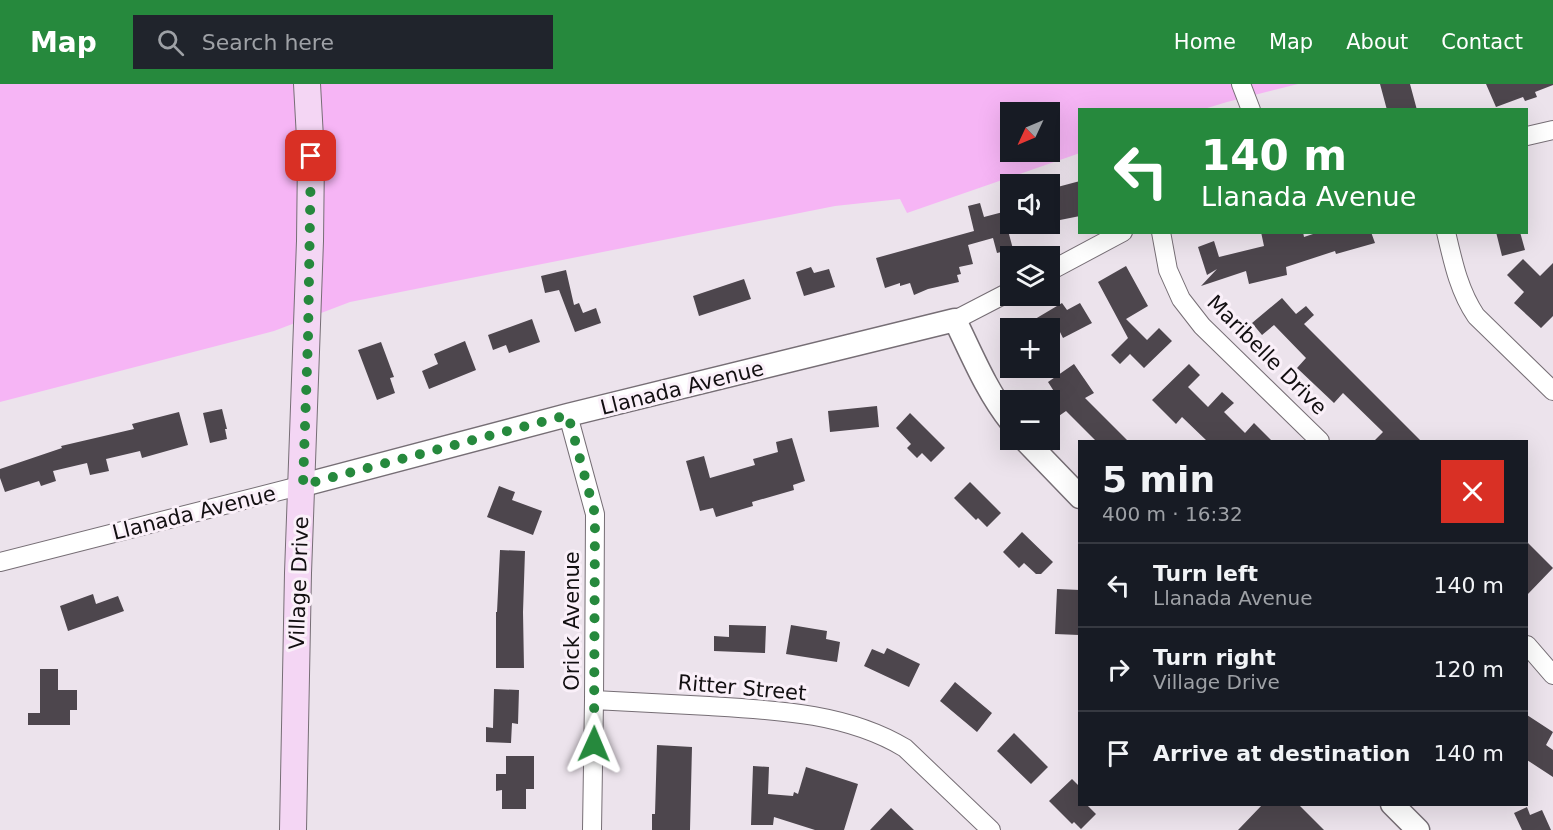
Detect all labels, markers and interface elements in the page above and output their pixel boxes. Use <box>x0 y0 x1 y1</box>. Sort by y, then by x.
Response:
search box <box>133 15 553 69</box>
text: Map <box>30 26 97 59</box>
icon: search <box>154 26 187 59</box>
text: Search here <box>202 30 334 55</box>
text: Home <box>1174 30 1236 54</box>
text: Map <box>1269 30 1313 54</box>
text: About <box>1346 30 1408 54</box>
text: Contact <box>1441 30 1523 54</box>
north arrow <box>1000 102 1060 162</box>
map controls <box>1000 102 1060 450</box>
pin <box>285 130 336 181</box>
text: 140 m <box>1201 131 1347 180</box>
icon: left <box>1102 132 1180 210</box>
icon: arrive <box>294 139 327 172</box>
button: sound <box>1000 174 1060 234</box>
text: Llanada Avenue <box>1201 181 1416 212</box>
button: layers <box>1000 246 1060 306</box>
street label: Maribelle Drive <box>1202 290 1332 420</box>
button: + <box>1000 318 1060 378</box>
street label: Llanada Avenue <box>598 356 766 420</box>
button: − <box>1000 390 1060 450</box>
text: 5 min <box>1102 459 1215 500</box>
button: close <box>1441 460 1504 523</box>
street label: Llanada Avenue <box>110 481 278 545</box>
text: 400 m · 16:32 <box>1102 502 1243 526</box>
street label: Village Drive <box>285 516 313 650</box>
street label: Orick Avenue <box>560 551 584 691</box>
text: Turn left <box>1153 561 1258 586</box>
icon: left <box>1102 569 1135 602</box>
text: 140 m <box>1434 573 1504 598</box>
text: Llanada Avenue <box>1153 586 1313 610</box>
text: Turn right <box>1153 645 1276 670</box>
icon: right <box>1102 653 1135 686</box>
text: 120 m <box>1434 657 1504 682</box>
street label: Ritter Street <box>677 670 807 706</box>
text: Village Drive <box>1153 670 1280 694</box>
position arrow <box>562 712 626 776</box>
icon: arrive <box>1102 737 1135 770</box>
text: Arrive at destination <box>1153 741 1410 766</box>
text: 140 m <box>1434 741 1504 766</box>

